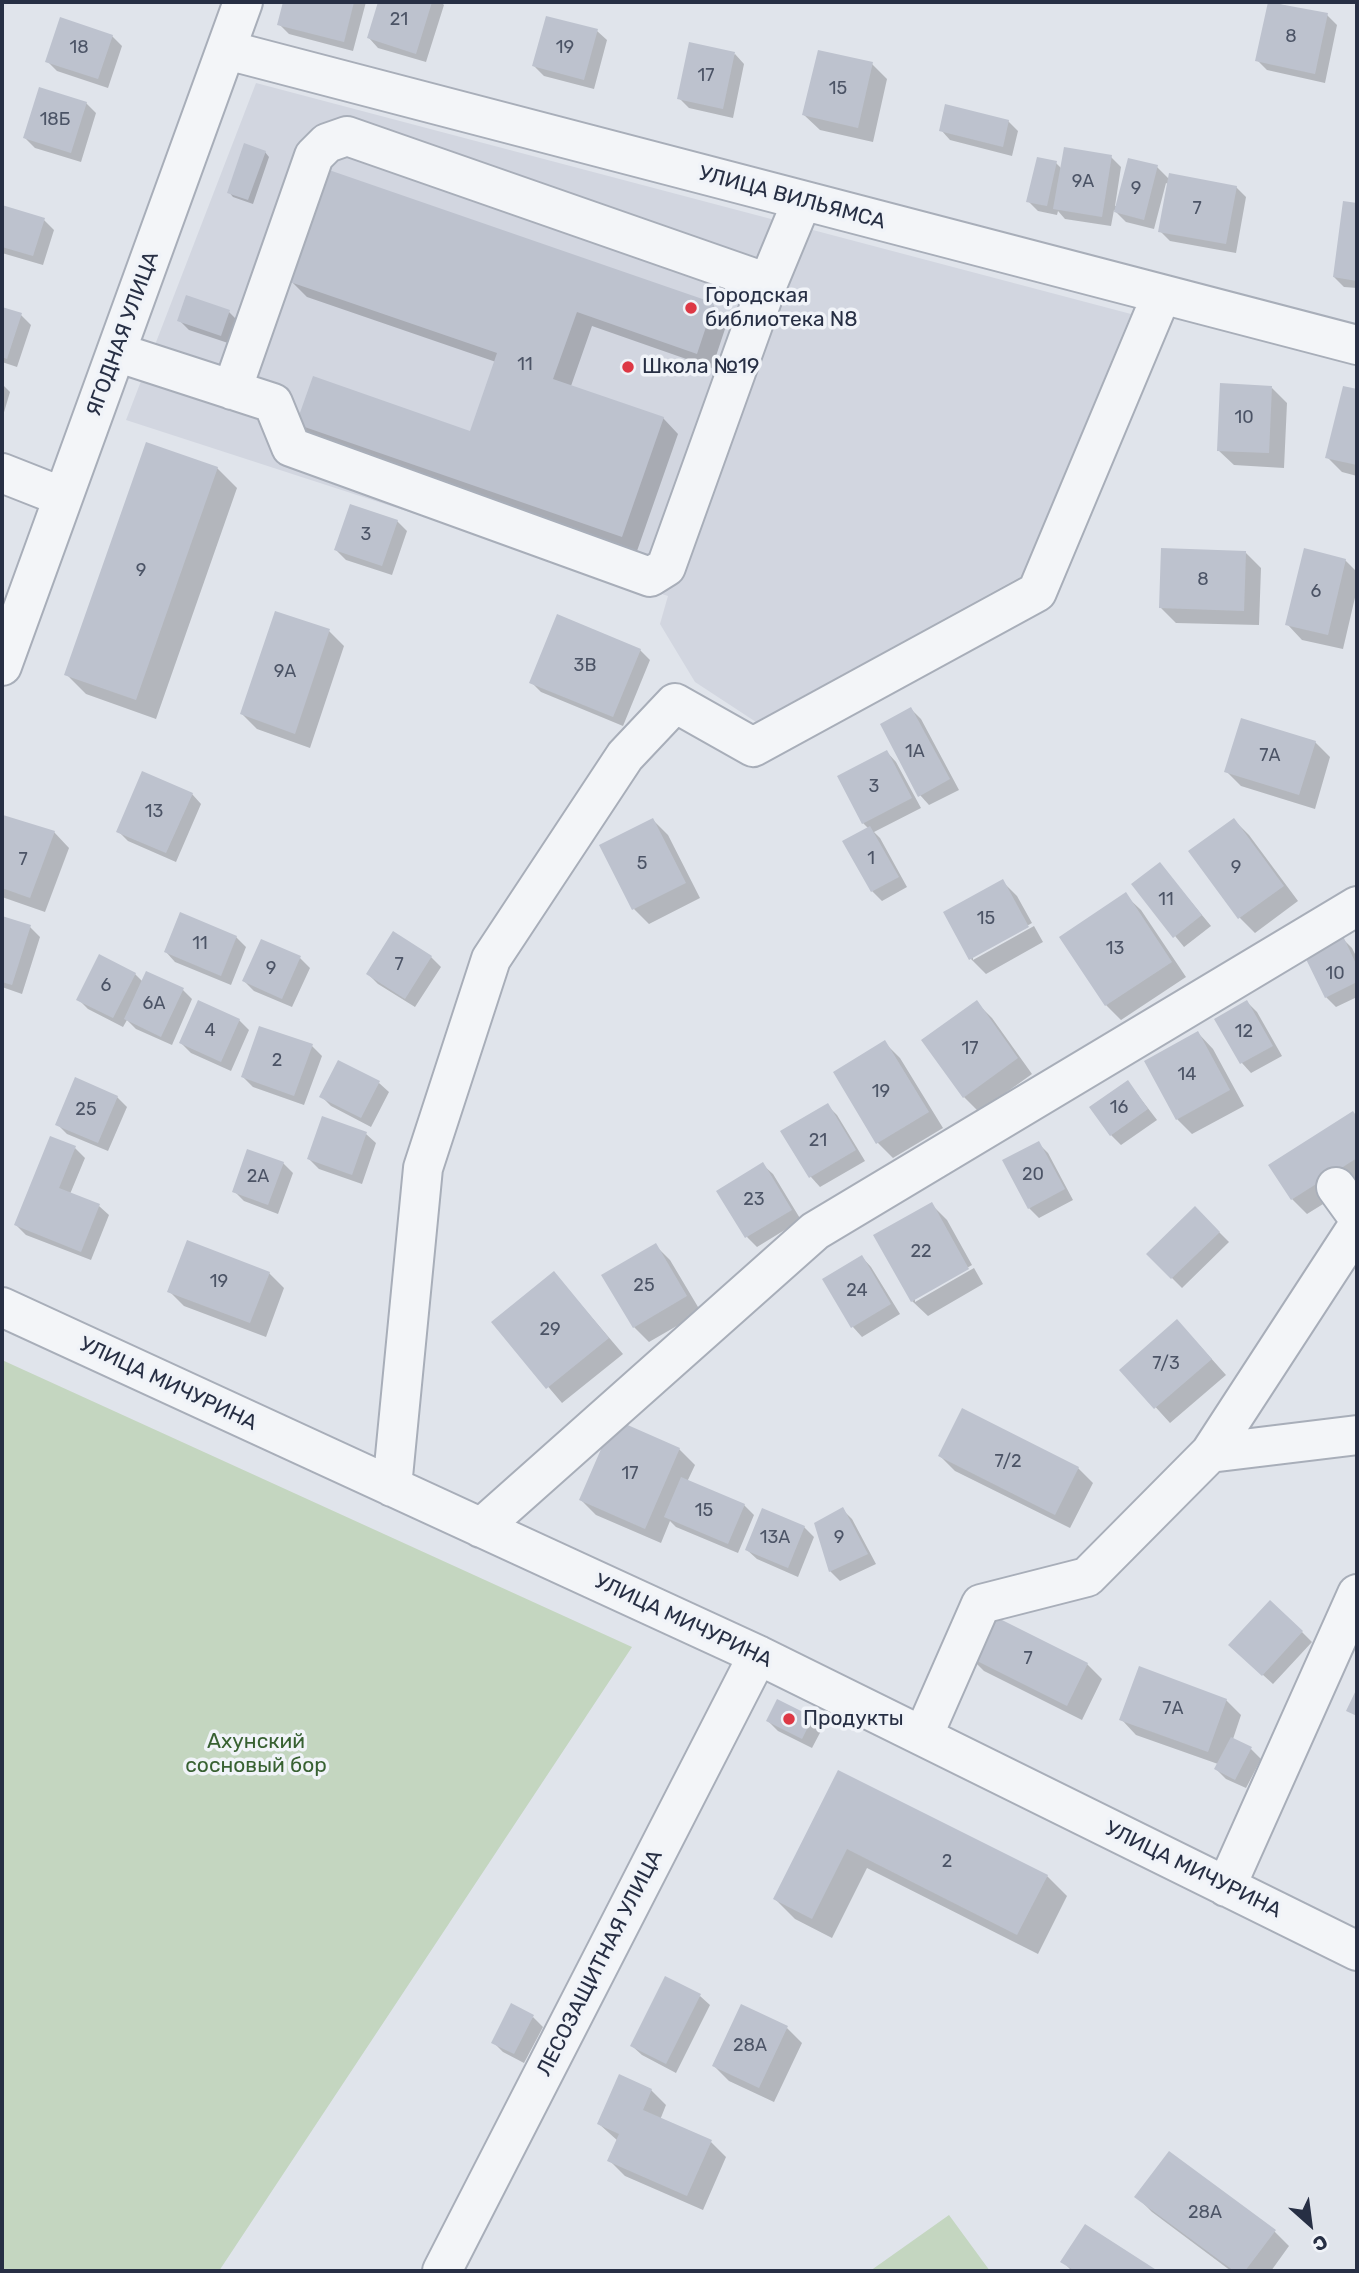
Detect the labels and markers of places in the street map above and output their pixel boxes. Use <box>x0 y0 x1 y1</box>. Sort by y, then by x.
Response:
place label: Городская библиотека N8 <box>705 283 858 333</box>
marker: Городская библиотека N8 <box>683 300 699 316</box>
place label: Школа №19 <box>642 354 759 380</box>
marker: Школа №19 <box>620 359 636 375</box>
place label: Продукты <box>803 1706 904 1732</box>
marker: Продукты <box>781 1711 797 1727</box>

